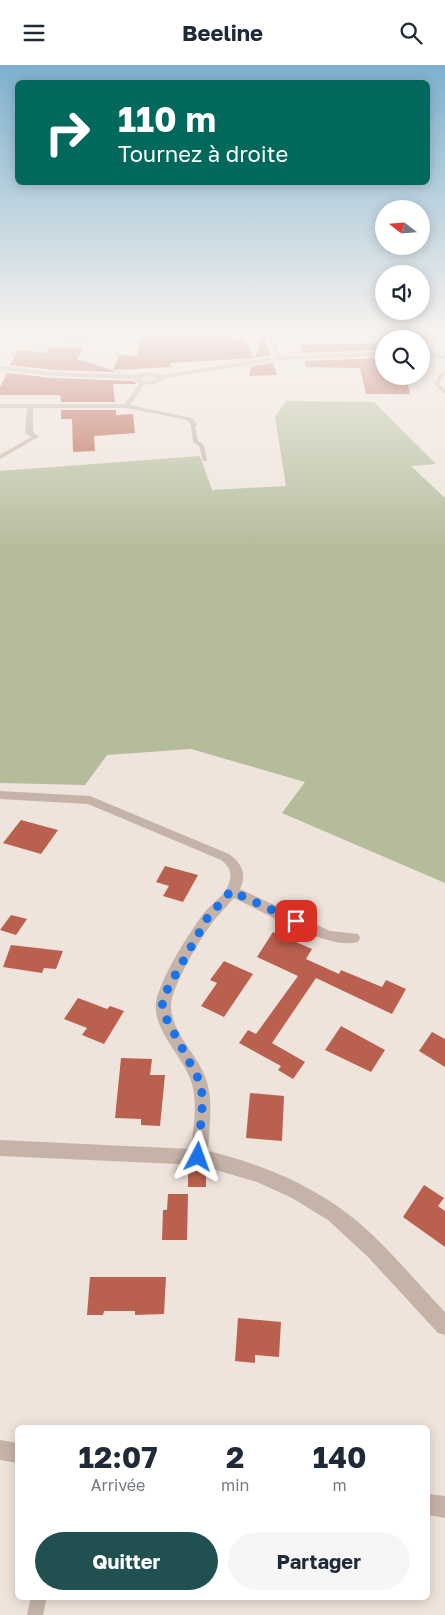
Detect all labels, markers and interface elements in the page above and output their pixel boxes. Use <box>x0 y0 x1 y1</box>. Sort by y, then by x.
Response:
icon: menu <box>20 19 48 47</box>
text: Beeline <box>182 19 263 46</box>
icon: search <box>397 19 425 47</box>
text: 110 m <box>118 98 216 140</box>
icon: right <box>35 100 100 165</box>
text: Tournez à droite <box>118 140 288 167</box>
north arrow <box>375 200 430 255</box>
map controls <box>375 200 430 385</box>
button: sound <box>375 265 430 320</box>
button: search <box>375 330 430 385</box>
pin <box>275 900 317 942</box>
icon: arrive <box>282 907 310 935</box>
position arrow <box>171 1130 223 1182</box>
text: 12:07 <box>78 1439 158 1475</box>
text: 2 <box>226 1439 244 1475</box>
text: 140 <box>313 1439 367 1475</box>
text: Arrivée <box>91 1475 145 1495</box>
text: min <box>221 1475 249 1495</box>
text: m <box>333 1475 347 1495</box>
button: Quitter <box>35 1532 218 1590</box>
button: Partager <box>228 1532 410 1590</box>

